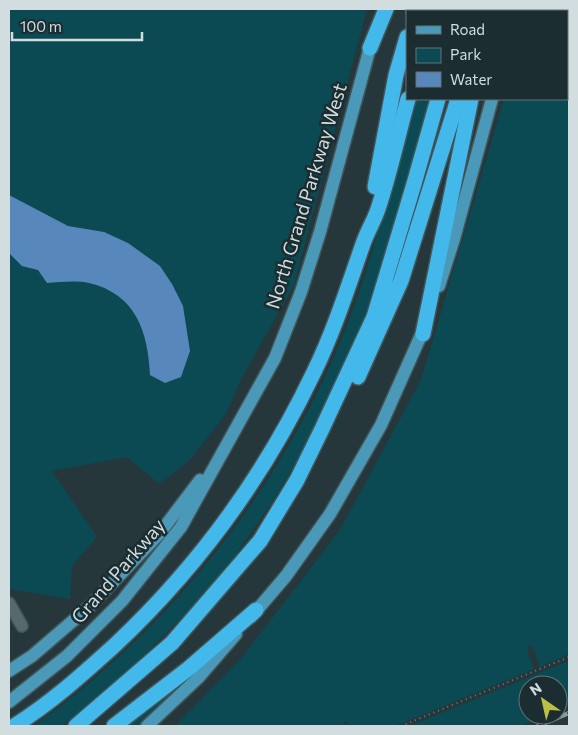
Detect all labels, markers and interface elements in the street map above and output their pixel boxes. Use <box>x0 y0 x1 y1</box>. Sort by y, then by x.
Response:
scale bar <box>12 10 142 42</box>
legend <box>406 10 568 100</box>
text: 100 m <box>20 17 62 35</box>
text: Road <box>450 20 485 38</box>
text: Park <box>450 45 481 63</box>
text: Water <box>450 70 492 88</box>
street label: North Grand Parkway West <box>260 80 351 311</box>
street label: Grand Parkway <box>66 514 169 628</box>
north arrow <box>518 675 568 725</box>
text: N <box>526 679 545 699</box>

